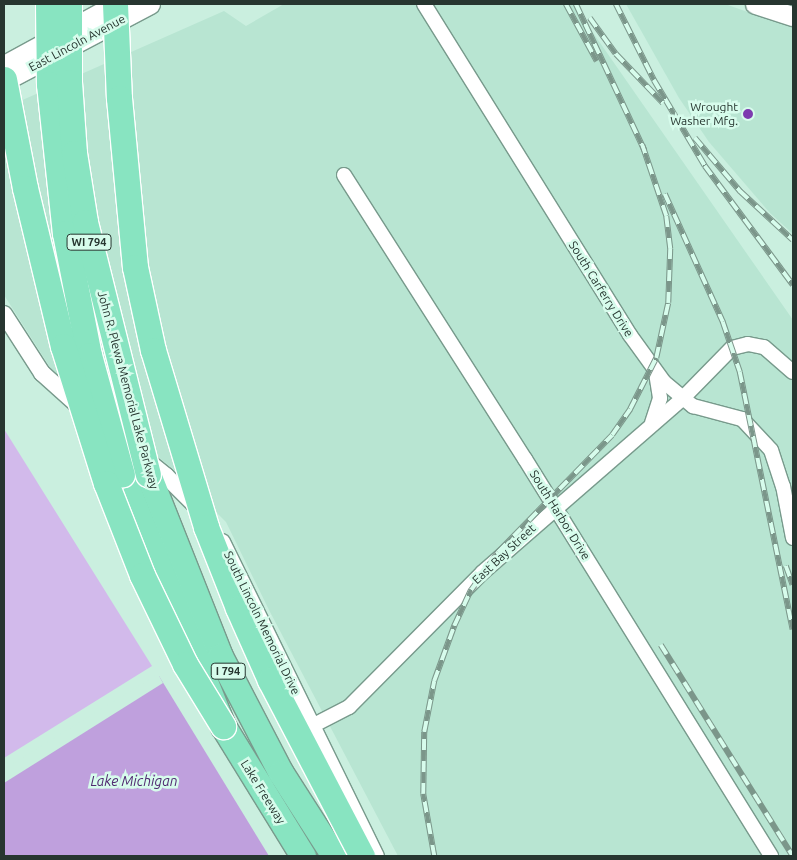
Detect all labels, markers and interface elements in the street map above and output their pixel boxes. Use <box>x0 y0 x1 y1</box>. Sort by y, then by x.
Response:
street label: East Lincoln Avenue <box>26 11 128 75</box>
place label: Wrought Washer Mfg. <box>670 100 738 128</box>
marker: Wrought Washer Mfg. <box>742 108 754 120</box>
road number: WI 794 <box>66 233 112 250</box>
street label: South Carferry Drive <box>566 239 636 339</box>
street label: John R. Plewa Memorial Lake Parkway <box>95 289 161 491</box>
street label: South Harbor Drive <box>527 467 593 563</box>
street label: East Bay Street <box>469 521 539 587</box>
street label: South Lincoln Memorial Drive <box>221 549 303 697</box>
road number: I 794 <box>210 662 246 679</box>
street label: Lake Freeway <box>238 757 288 827</box>
water label: Lake Michigan <box>90 773 178 789</box>

